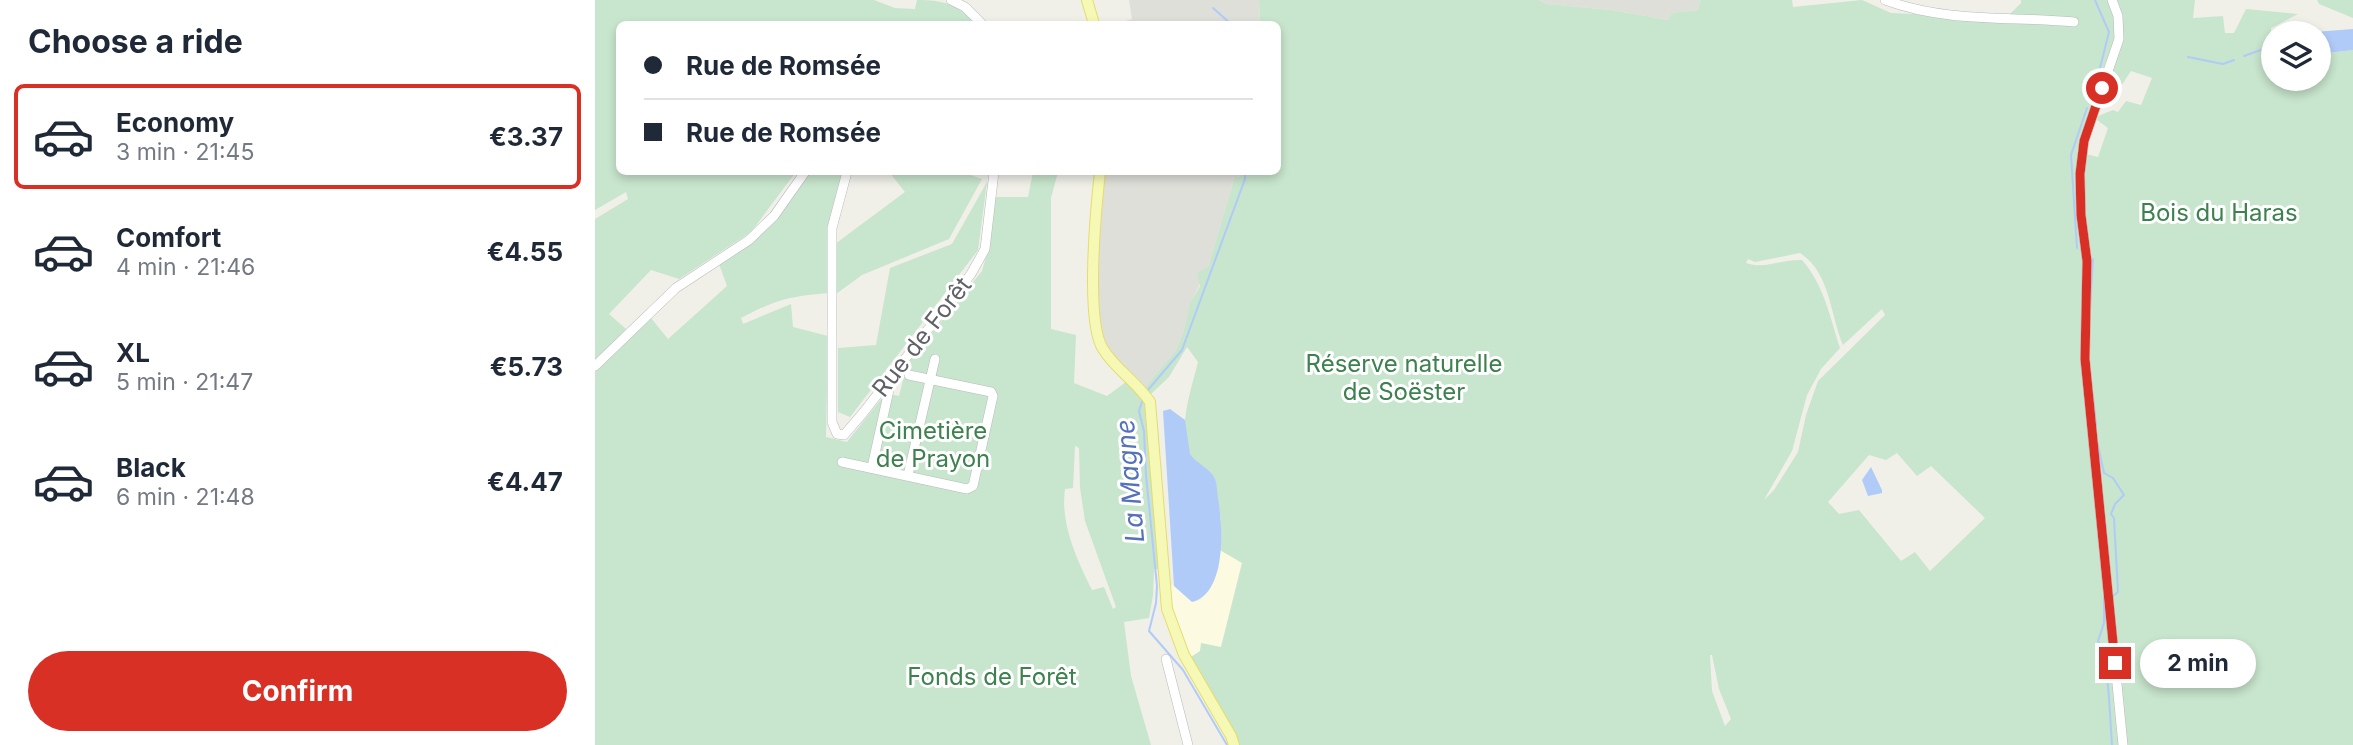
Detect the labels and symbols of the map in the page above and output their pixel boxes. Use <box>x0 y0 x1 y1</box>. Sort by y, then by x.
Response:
route start <box>2086 72 2118 104</box>
park label: Bois du Haras <box>2140 198 2298 227</box>
street label: Rue de Forêt <box>866 271 977 402</box>
park label: Réserve naturelle de Soëster <box>1306 349 1502 406</box>
park label: Cimetière de Prayon <box>876 416 990 473</box>
water label: La Magne <box>1109 418 1150 544</box>
callout: 2 min <box>2139 638 2255 688</box>
route end <box>2099 647 2131 679</box>
park label: Fonds de Forêt <box>907 662 1077 691</box>

